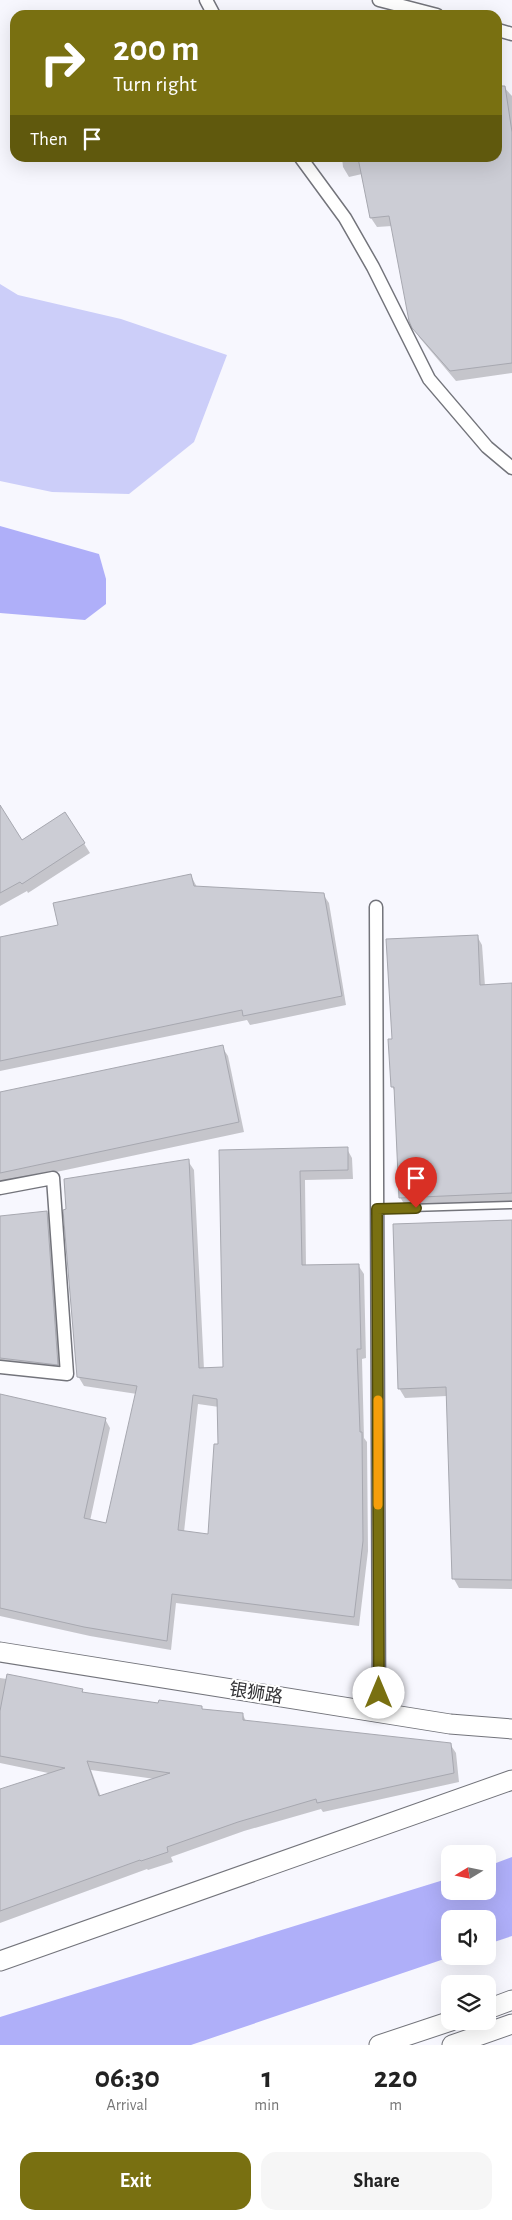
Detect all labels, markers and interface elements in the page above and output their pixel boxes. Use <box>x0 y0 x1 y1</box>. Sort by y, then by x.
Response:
icon: right <box>30 30 95 95</box>
text: 200 m <box>113 32 200 67</box>
text: Turn right <box>113 73 197 95</box>
icon: arrive <box>78 125 106 153</box>
text: Then <box>30 130 68 149</box>
pin <box>395 1157 437 1208</box>
icon: arrive <box>402 1164 430 1192</box>
position arrow <box>352 1666 404 1718</box>
street label: 银狮路 <box>228 1679 284 1707</box>
north arrow <box>441 1845 496 1900</box>
map controls <box>441 1845 496 2030</box>
button: sound <box>441 1910 496 1965</box>
button: layers <box>441 1975 496 2030</box>
text: 06:30 <box>94 2063 160 2093</box>
text: 1 <box>261 2063 272 2093</box>
text: 220 <box>374 2063 418 2093</box>
text: Arrival <box>107 2097 148 2113</box>
text: min <box>254 2097 279 2113</box>
text: m <box>389 2097 402 2113</box>
button: Exit <box>20 2152 251 2210</box>
button: Share <box>261 2152 492 2210</box>

